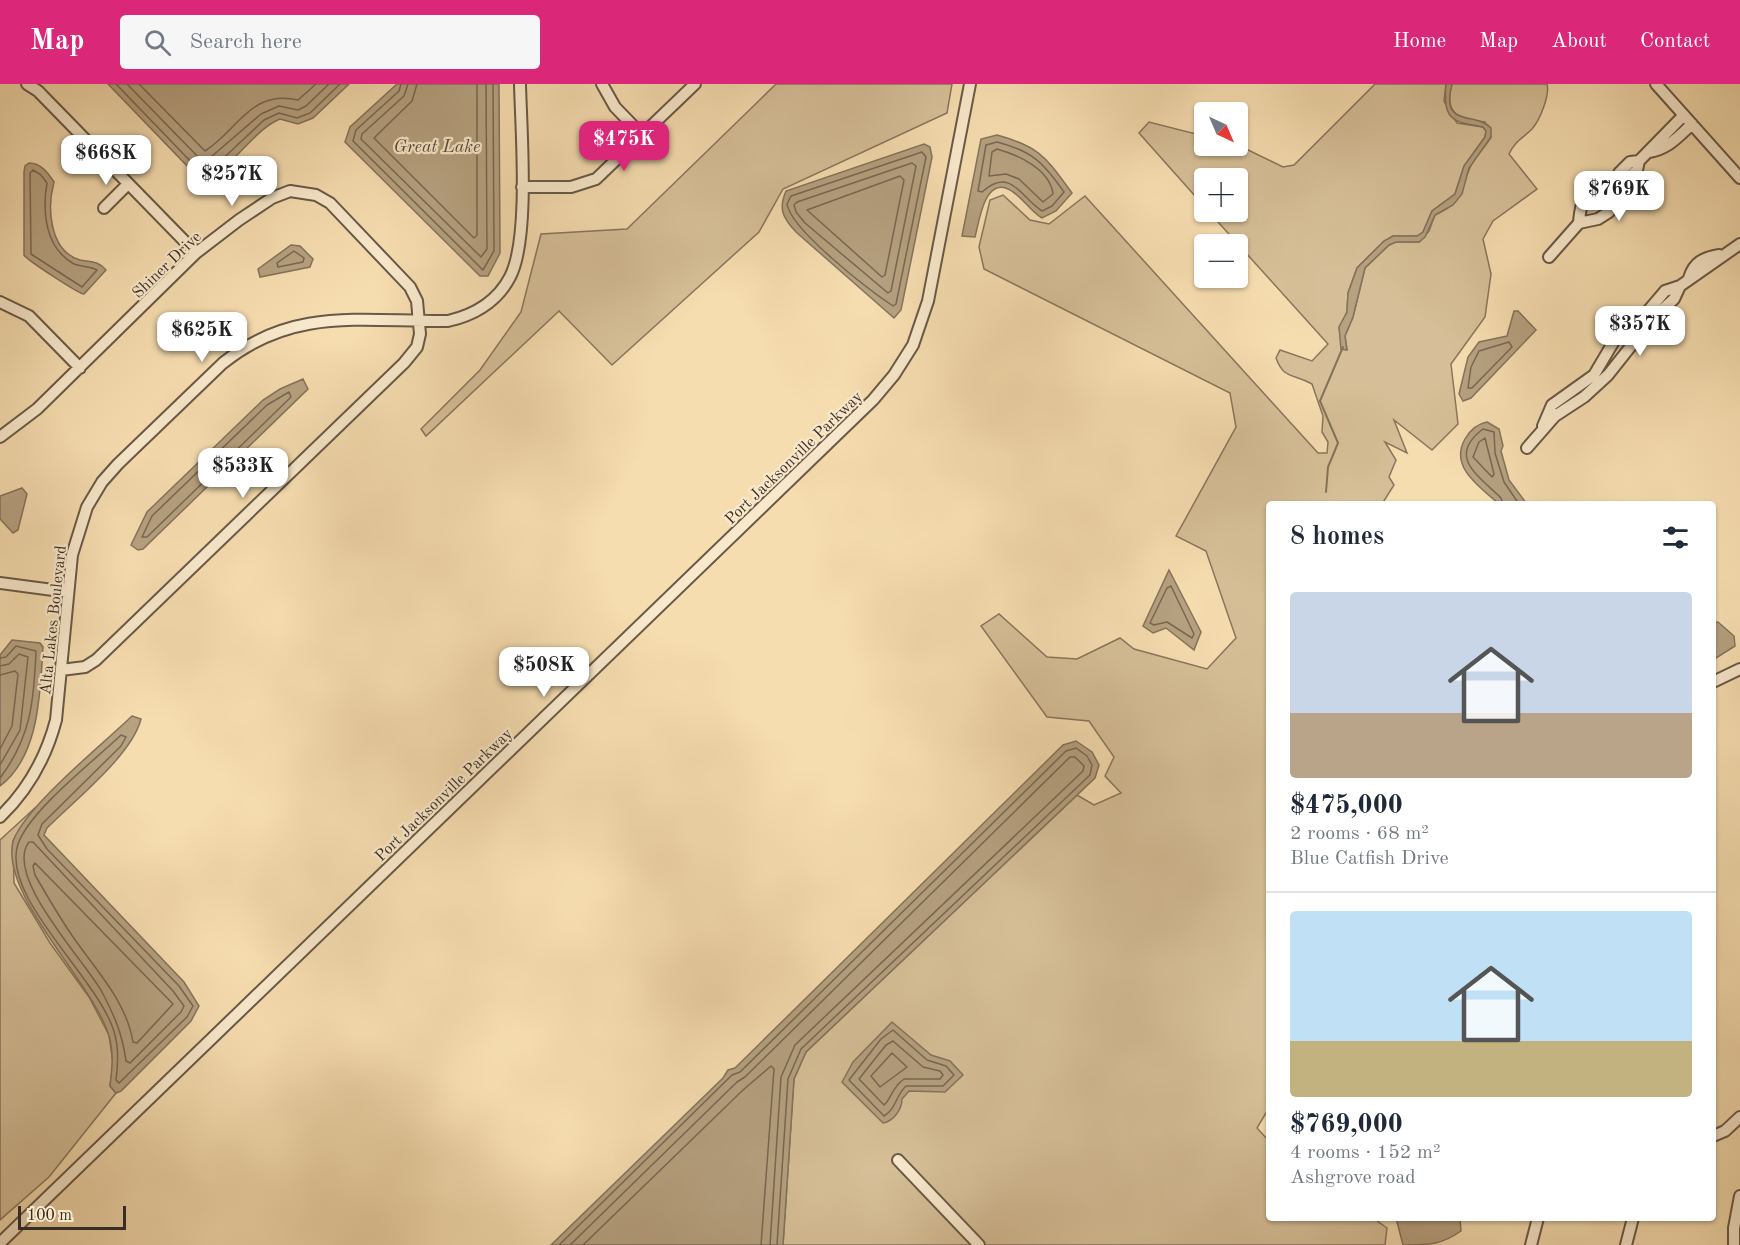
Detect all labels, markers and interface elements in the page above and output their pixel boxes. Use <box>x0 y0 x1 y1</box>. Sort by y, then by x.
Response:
search box <box>120 15 540 69</box>
icon: search <box>141 26 174 59</box>
text: Map <box>30 28 84 56</box>
text: Search here <box>189 31 302 53</box>
text: Home <box>1393 31 1446 52</box>
text: Map <box>1479 31 1518 52</box>
text: About <box>1551 31 1607 52</box>
text: Contact <box>1640 31 1710 52</box>
north arrow <box>1194 102 1248 156</box>
map controls <box>1194 102 1248 288</box>
pin: $475K <box>582 121 666 172</box>
text: $475K <box>593 130 655 150</box>
pin: $668K <box>64 135 148 186</box>
water label: Great Lake <box>394 138 480 156</box>
text: $668K <box>75 144 137 164</box>
pin: $257K <box>190 156 274 207</box>
text: $257K <box>201 165 263 185</box>
button: + <box>1194 168 1248 222</box>
pin: $769K <box>1577 171 1661 222</box>
text: $769K <box>1588 180 1650 200</box>
street label: Shiner Drive <box>130 229 205 302</box>
button: − <box>1194 234 1248 288</box>
pin: $357K <box>1598 306 1682 357</box>
pin: $625K <box>160 312 244 363</box>
text: $357K <box>1609 315 1671 335</box>
text: $625K <box>171 321 233 341</box>
street label: Port Jacksonville Parkway <box>723 388 867 528</box>
pin: $533K <box>201 448 285 499</box>
text: $533K <box>212 457 274 477</box>
icon: filters <box>1659 521 1692 554</box>
text: 8 homes <box>1290 524 1384 550</box>
street label: Alta Lakes Boulevard <box>38 545 70 696</box>
icon: home <box>1437 631 1545 739</box>
pin: $508K <box>502 647 586 698</box>
text: $508K <box>513 656 575 676</box>
street label: Port Jacksonville Parkway <box>373 725 517 865</box>
text: $475,000 <box>1290 793 1403 819</box>
text: 2 rooms · 68 m² <box>1290 824 1429 844</box>
text: Blue Catfish Drive <box>1290 849 1449 869</box>
icon: home <box>1437 950 1545 1058</box>
text: $769,000 <box>1290 1112 1403 1138</box>
text: 4 rooms · 152 m² <box>1290 1143 1440 1163</box>
text: Ashgrove road <box>1290 1168 1416 1188</box>
scale bar <box>18 1203 126 1230</box>
text: 100 m <box>27 1208 72 1224</box>

